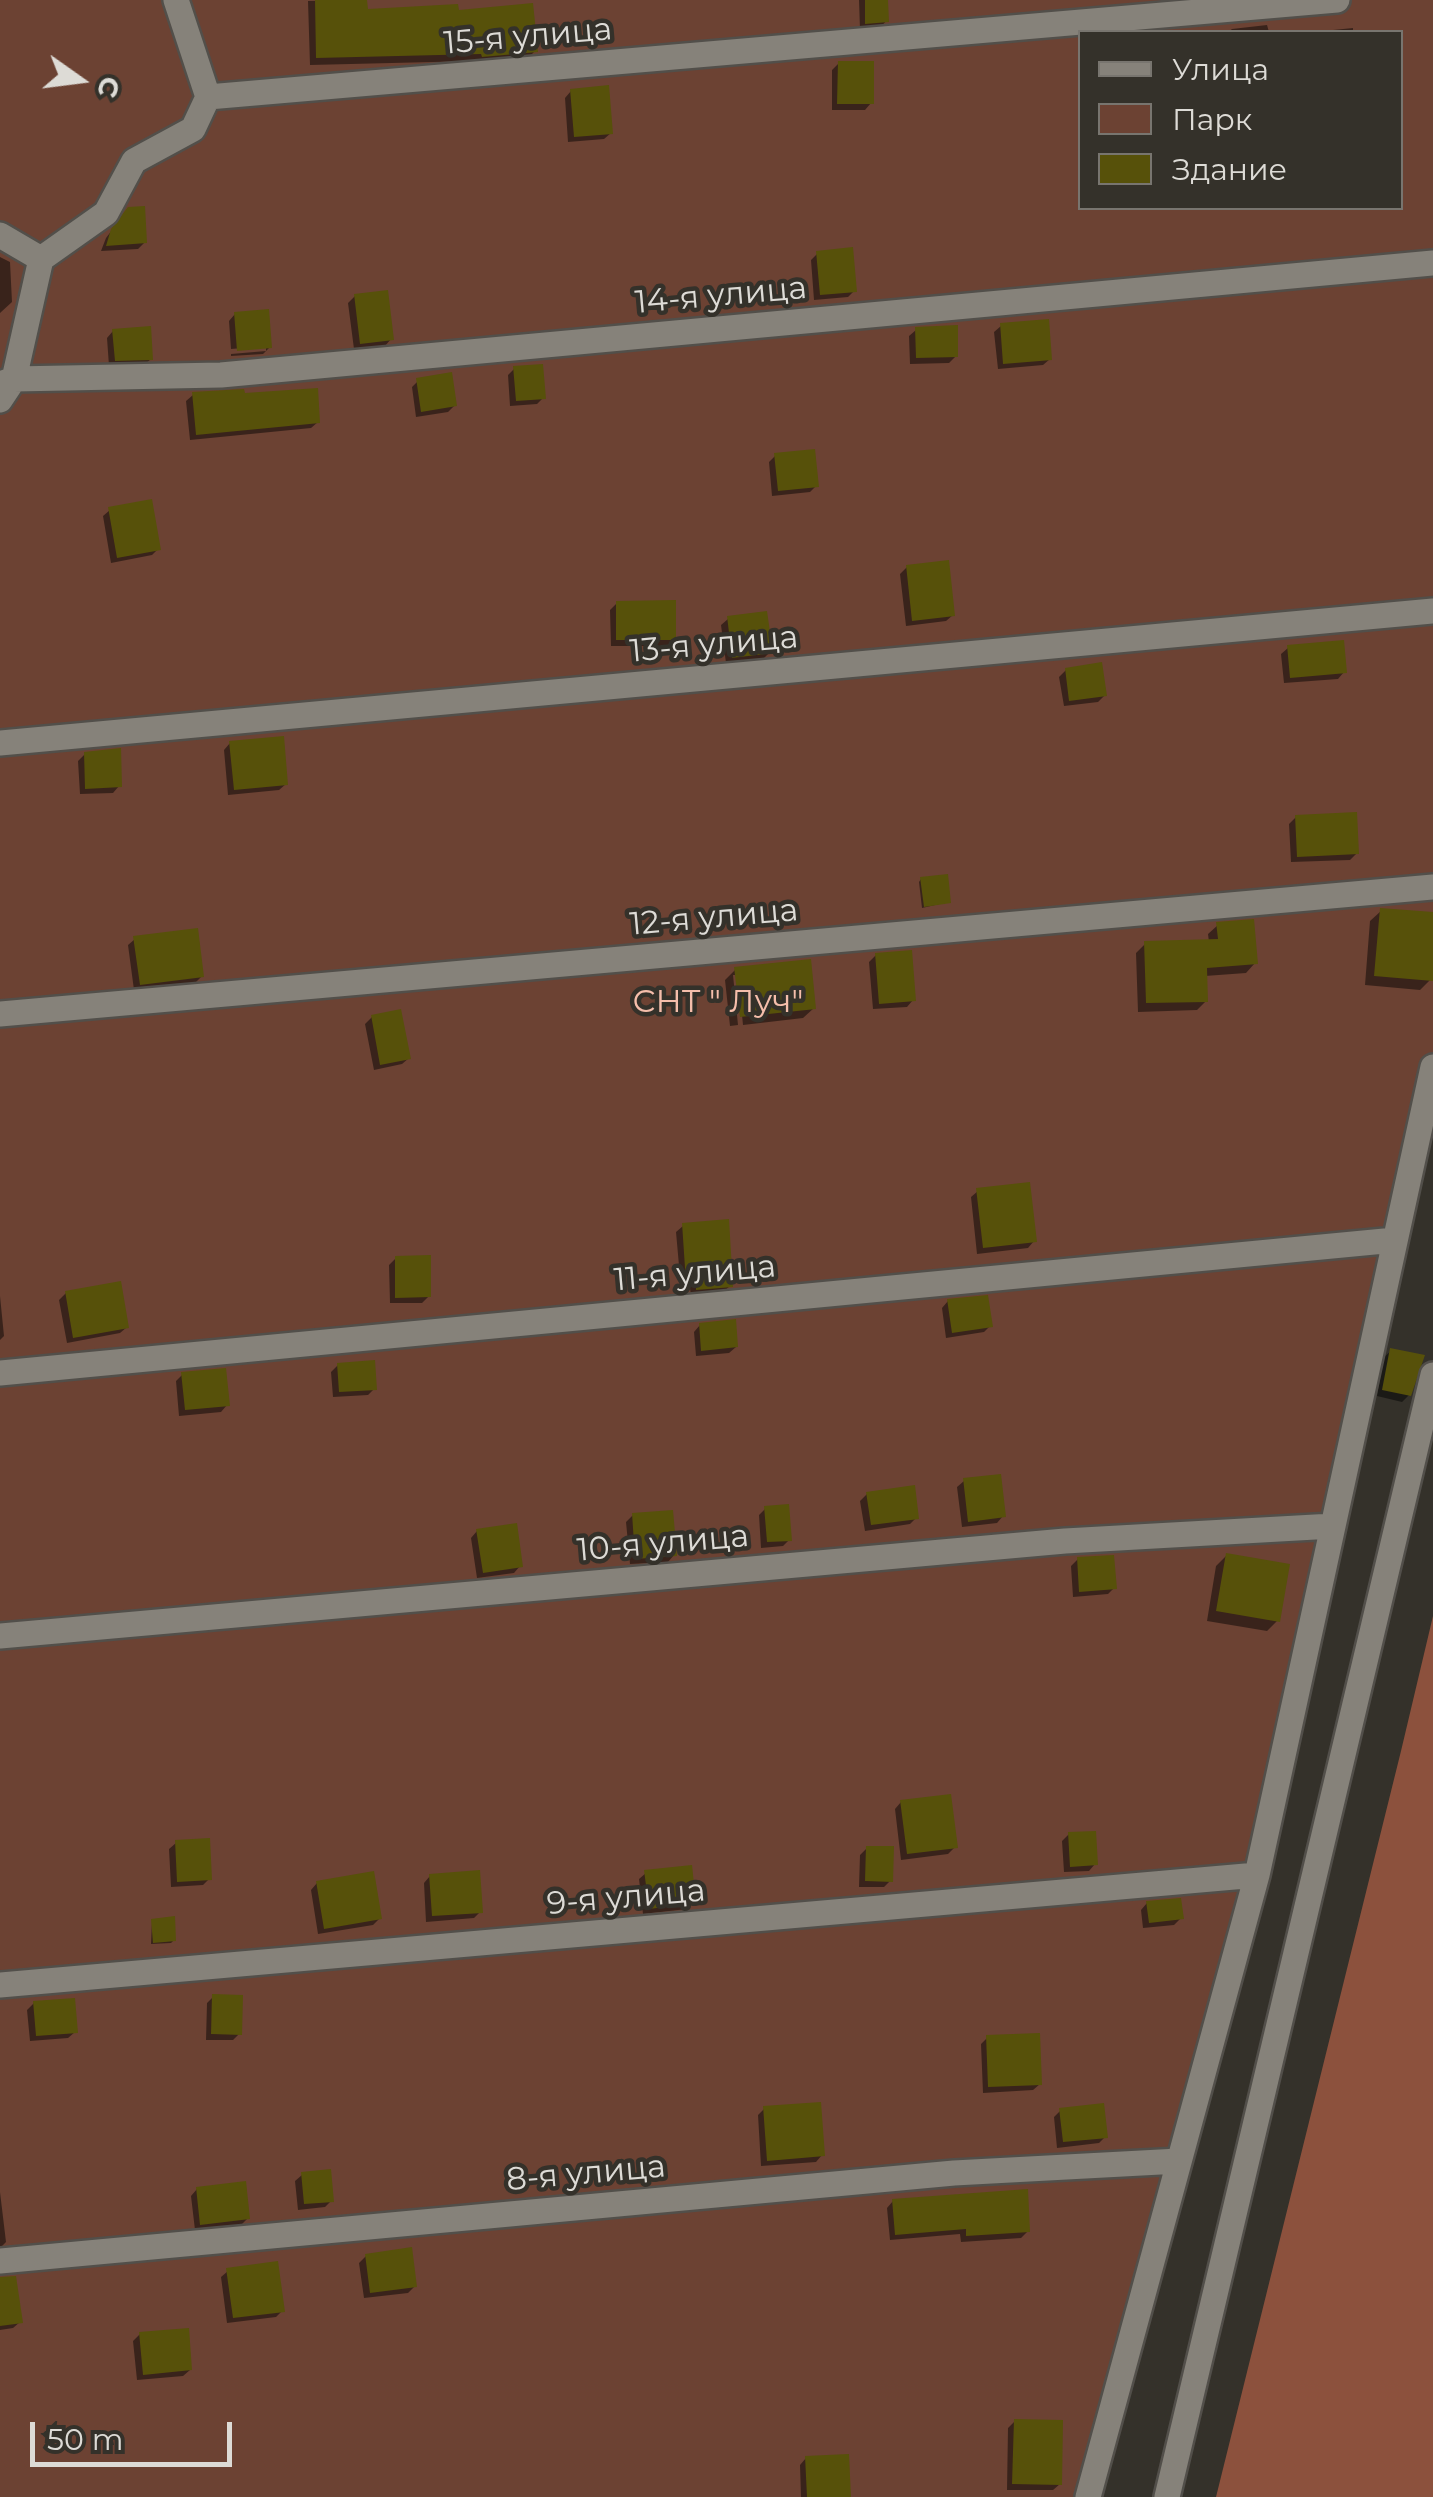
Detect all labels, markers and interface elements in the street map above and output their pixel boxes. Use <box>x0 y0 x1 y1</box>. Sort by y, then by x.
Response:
street label: 15-я улица <box>442 11 614 63</box>
north arrow <box>30 30 130 130</box>
legend <box>1078 30 1403 210</box>
text: Улица <box>1172 51 1269 88</box>
text: С <box>90 73 128 101</box>
text: Парк <box>1172 101 1252 138</box>
text: Здание <box>1172 151 1287 188</box>
street label: 14-я улица <box>634 269 808 323</box>
street label: 13-я улица <box>628 619 800 671</box>
street label: 12-я улица <box>628 892 800 944</box>
park label: СНТ " Луч" <box>633 984 803 1022</box>
street label: 11-я улица <box>612 1248 778 1300</box>
street label: 10-я улица <box>576 1517 750 1571</box>
street label: 9-я улица <box>545 1872 707 1924</box>
street label: 8-я улица <box>505 2148 667 2200</box>
scale bar <box>35 2402 238 2464</box>
text: 50 m <box>47 2421 124 2458</box>

